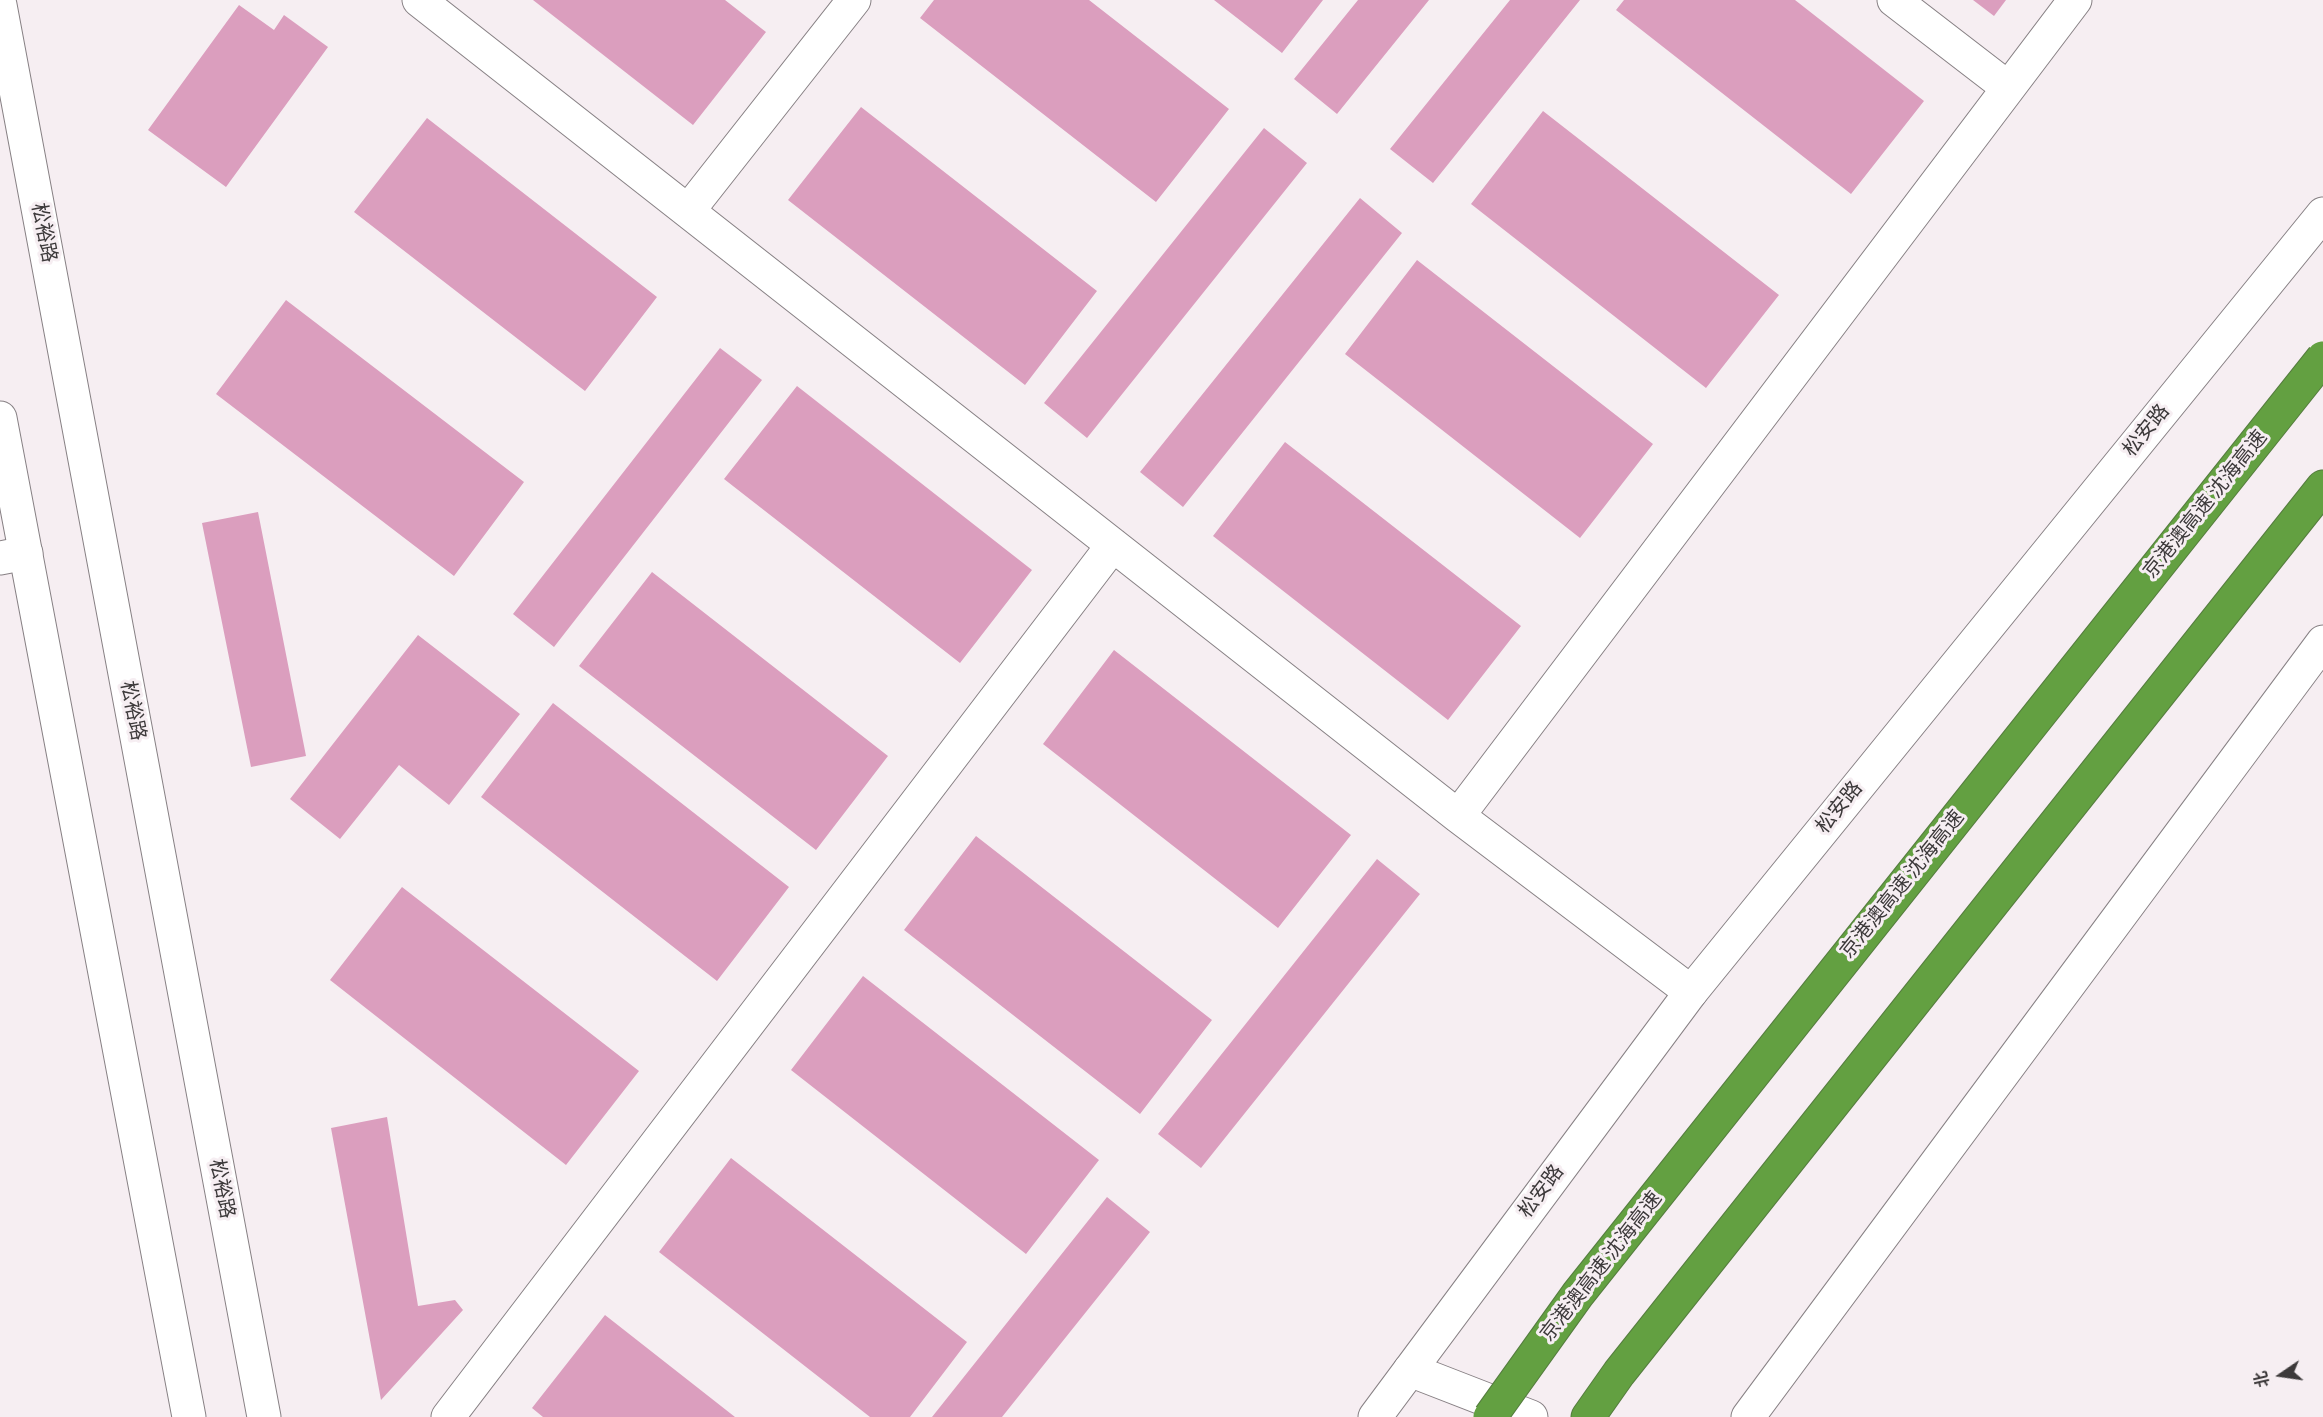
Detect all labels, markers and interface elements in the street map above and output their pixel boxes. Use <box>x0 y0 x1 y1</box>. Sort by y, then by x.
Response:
street label: 松裕路 <box>25 201 61 265</box>
street label: 松安路 <box>2119 400 2175 462</box>
street label: 京港澳高速 沈海高速 <box>2139 426 2273 584</box>
street label: 松裕路 <box>114 679 150 743</box>
street label: 松安路 <box>1812 777 1868 839</box>
street label: 京港澳高速 沈海高速 <box>1836 806 1970 964</box>
street label: 松裕路 <box>203 1157 239 1221</box>
street label: 松安路 <box>1514 1161 1570 1223</box>
street label: 京港澳高速 沈海高速 <box>1536 1187 1668 1347</box>
north arrow <box>2251 1345 2311 1405</box>
text: 北 <box>2252 1369 2274 1389</box>

